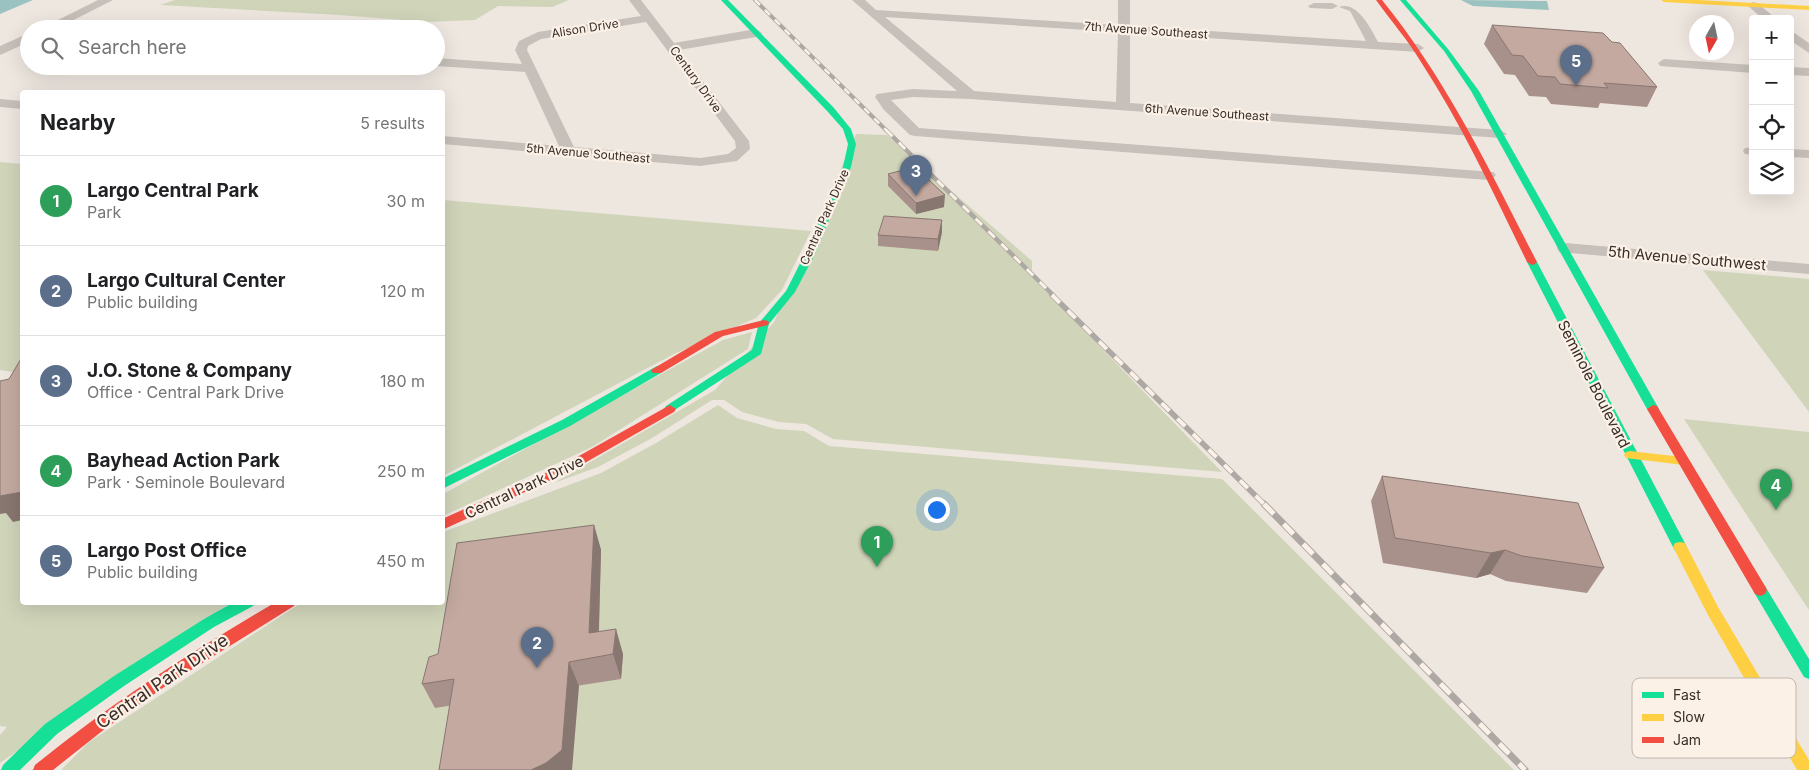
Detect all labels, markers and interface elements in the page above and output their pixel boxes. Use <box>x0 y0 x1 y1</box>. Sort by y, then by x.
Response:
street label: Alison Drive <box>550 15 620 41</box>
north arrow <box>1689 15 1734 60</box>
map controls <box>1749 15 1794 195</box>
button: + <box>1749 15 1794 60</box>
street label: 7th Avenue Southeast <box>1084 18 1208 42</box>
search box <box>20 20 445 75</box>
icon: search <box>38 34 66 62</box>
text: Search here <box>78 36 187 59</box>
street label: Century Drive <box>667 43 725 115</box>
pin: 5 <box>1560 45 1592 86</box>
button: − <box>1749 60 1794 105</box>
street label: 6th Avenue Southeast <box>1144 100 1270 124</box>
button: locate <box>1749 105 1794 150</box>
text: Nearby <box>40 110 115 135</box>
text: 5 results <box>360 113 425 133</box>
street label: 5th Avenue Southeast <box>525 140 651 166</box>
button: layers <box>1749 150 1794 195</box>
pin: 3 <box>900 155 932 196</box>
street label: Central Park Drive <box>796 167 852 267</box>
text: Largo Central Park <box>87 179 259 202</box>
text: 1 <box>53 191 59 211</box>
text: 30 m <box>387 191 425 211</box>
text: Park <box>87 202 121 222</box>
street label: 5th Avenue Southwest <box>1607 242 1767 274</box>
text: Largo Cultural Center <box>87 269 286 292</box>
text: 2 <box>51 281 61 301</box>
text: 120 m <box>380 281 425 301</box>
text: Public building <box>87 292 198 312</box>
street label: Seminole Boulevard <box>1554 317 1634 451</box>
text: J.O. Stone & Company <box>87 359 292 382</box>
text: 3 <box>51 371 61 391</box>
text: 180 m <box>380 371 425 391</box>
text: Office · Central Park Drive <box>87 382 284 402</box>
text: Bayhead Action Park <box>87 449 280 472</box>
street label: Central Park Drive <box>462 451 586 523</box>
text: 4 <box>51 461 61 481</box>
text: 250 m <box>377 461 425 481</box>
pin: 4 <box>1760 469 1792 510</box>
text: Park · Seminole Boulevard <box>87 472 285 492</box>
your location <box>924 497 950 523</box>
pin: 1 <box>861 526 893 567</box>
text: Largo Post Office <box>87 539 247 562</box>
text: 5 <box>51 551 61 571</box>
text: 450 m <box>376 551 425 571</box>
text: Public building <box>87 562 198 582</box>
pin: 2 <box>521 627 553 668</box>
street label: Central Park Drive <box>92 629 232 733</box>
legend <box>1632 678 1796 758</box>
text: Fast <box>1673 686 1701 703</box>
text: Slow <box>1673 708 1705 725</box>
text: Jam <box>1673 731 1701 748</box>

